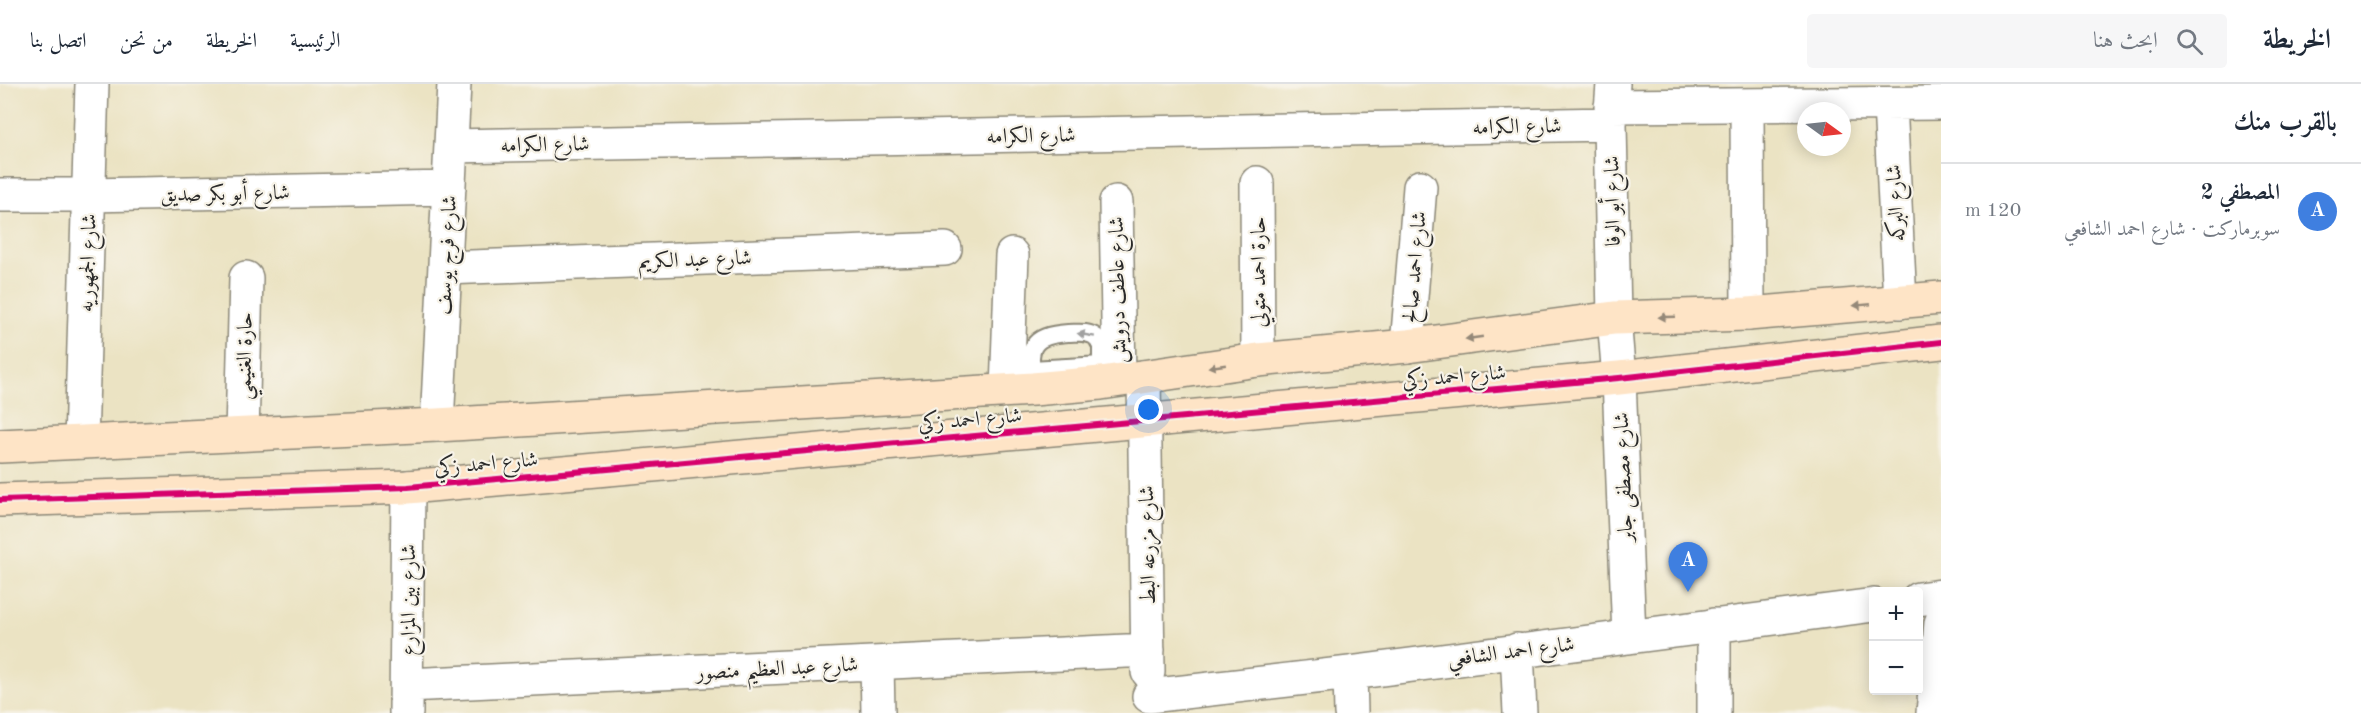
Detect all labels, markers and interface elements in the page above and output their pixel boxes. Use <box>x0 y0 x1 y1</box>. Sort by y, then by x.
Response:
search box <box>1807 14 2227 68</box>
icon: search <box>2173 25 2206 58</box>
text: الخريطة <box>2263 27 2331 55</box>
text: ابحث هنا <box>2093 30 2158 52</box>
text: اتصل بنا <box>30 31 87 52</box>
text: من نحن <box>120 31 173 52</box>
text: الخريطة <box>206 31 257 52</box>
text: الرئيسية <box>290 31 341 52</box>
north arrow <box>1797 102 1851 156</box>
text: بالقرب منك <box>2234 110 2337 136</box>
street label: شارع الكرامه <box>1472 115 1562 145</box>
street label: شارع الكرامه <box>986 124 1076 154</box>
street label: شارع الكرامه <box>500 133 590 163</box>
street label: شارع أبو الوفا <box>1596 155 1631 247</box>
street label: شارع البركه <box>1880 164 1915 242</box>
street label: شارع أبو بكر صديق <box>160 177 290 212</box>
text: المصطفي 2 <box>2201 182 2280 204</box>
street label: شارع فرج يوسف <box>434 195 468 316</box>
text: 120 m <box>1965 201 2021 221</box>
text: A <box>2310 201 2325 221</box>
street label: شارع احمد صالح <box>1400 210 1437 324</box>
street label: شارع الجمهوريه <box>76 213 107 313</box>
street label: شارع عاطف درويش <box>1107 216 1136 364</box>
street label: حارة احمد متولي <box>1249 217 1275 327</box>
text: سوبرماركت · شارع احمد الشافعي <box>2064 220 2280 240</box>
street label: شارع عبد الكريم <box>638 247 752 279</box>
one-way arrow <box>1852 300 1871 310</box>
street label: حارة الغنيمي <box>234 312 265 400</box>
one-way arrow <box>1658 312 1677 321</box>
one-way arrow <box>1076 330 1095 339</box>
one-way arrow <box>1464 333 1483 342</box>
street label: شارع احمد زكي <box>1401 359 1507 398</box>
one-way arrow <box>1208 362 1227 371</box>
your location <box>1134 395 1163 424</box>
street label: شارع احمد زكي <box>917 402 1023 441</box>
street label: شارع مصطفى جابر <box>1612 412 1643 544</box>
street label: شارع احمد زكي <box>433 446 539 485</box>
street label: شارع مزرعه البط <box>1136 485 1166 605</box>
pin: A <box>1668 542 1708 592</box>
street label: شارع بين المزارع <box>399 544 426 656</box>
map controls <box>1869 587 1923 695</box>
button: + <box>1869 587 1923 641</box>
street label: شارع احمد الشافعي <box>1447 634 1577 678</box>
button: − <box>1869 641 1923 695</box>
street label: شارع عبد العظيم منصور <box>693 655 859 693</box>

